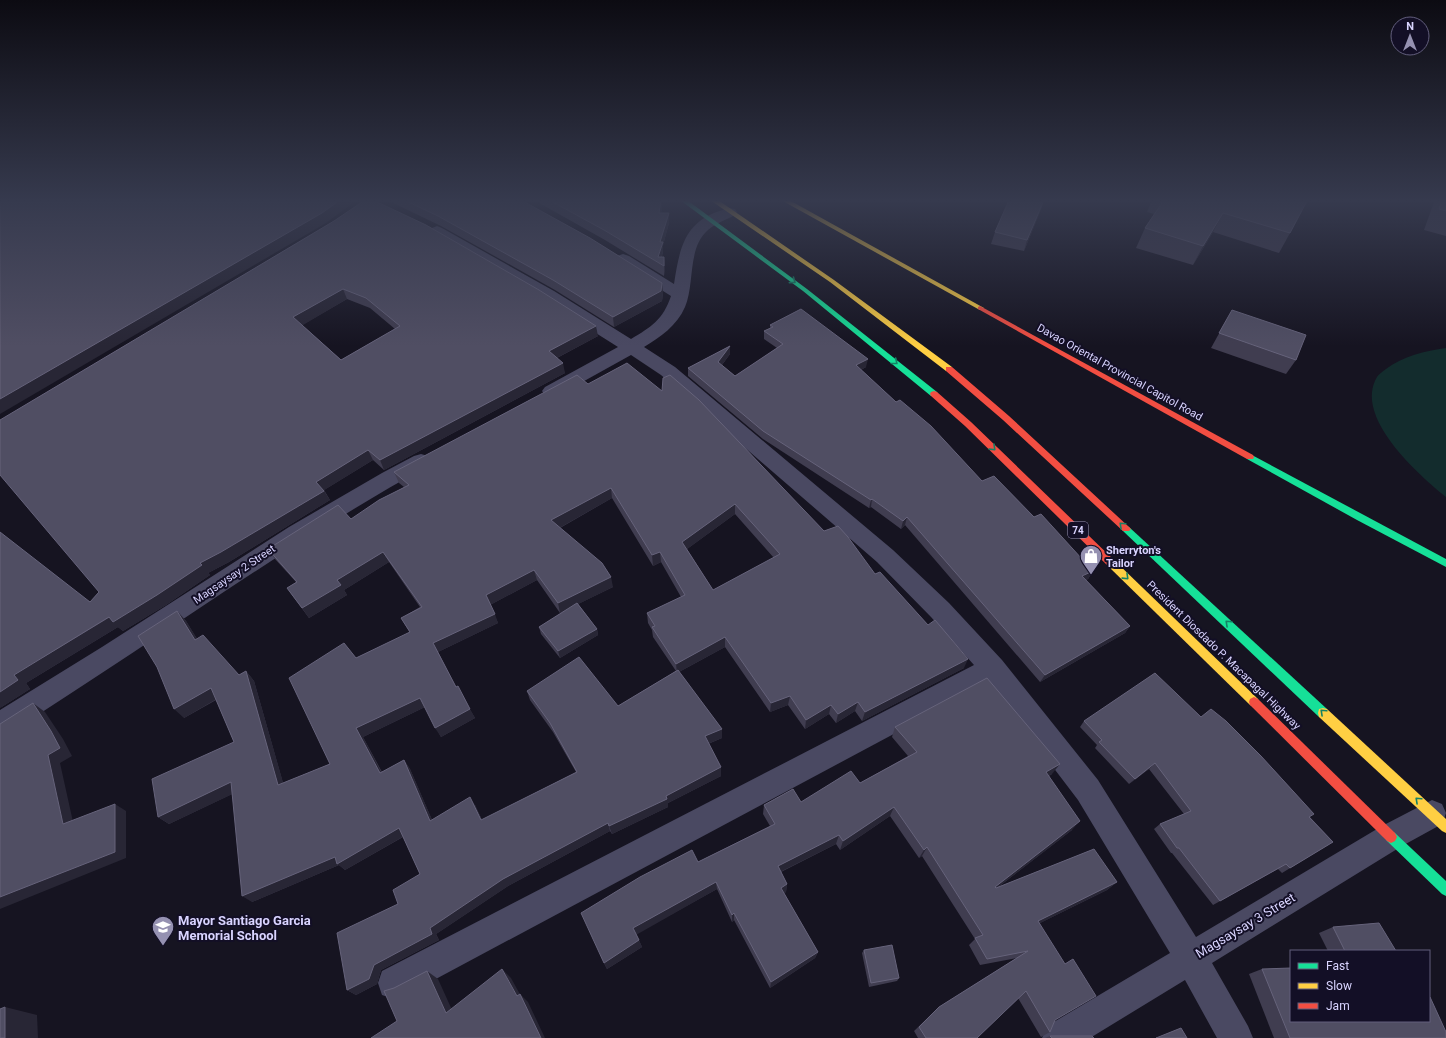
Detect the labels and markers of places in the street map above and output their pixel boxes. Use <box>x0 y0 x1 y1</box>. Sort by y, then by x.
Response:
shop icon: Sherryton's Tailor <box>1078 543 1104 576</box>
place label: Sherryton's Tailor <box>1106 544 1161 570</box>
place label: Mayor Santiago Garcia Memorial School <box>178 913 311 943</box>
school or university icon: Mayor Santiago Garcia Memorial School <box>150 914 176 947</box>

